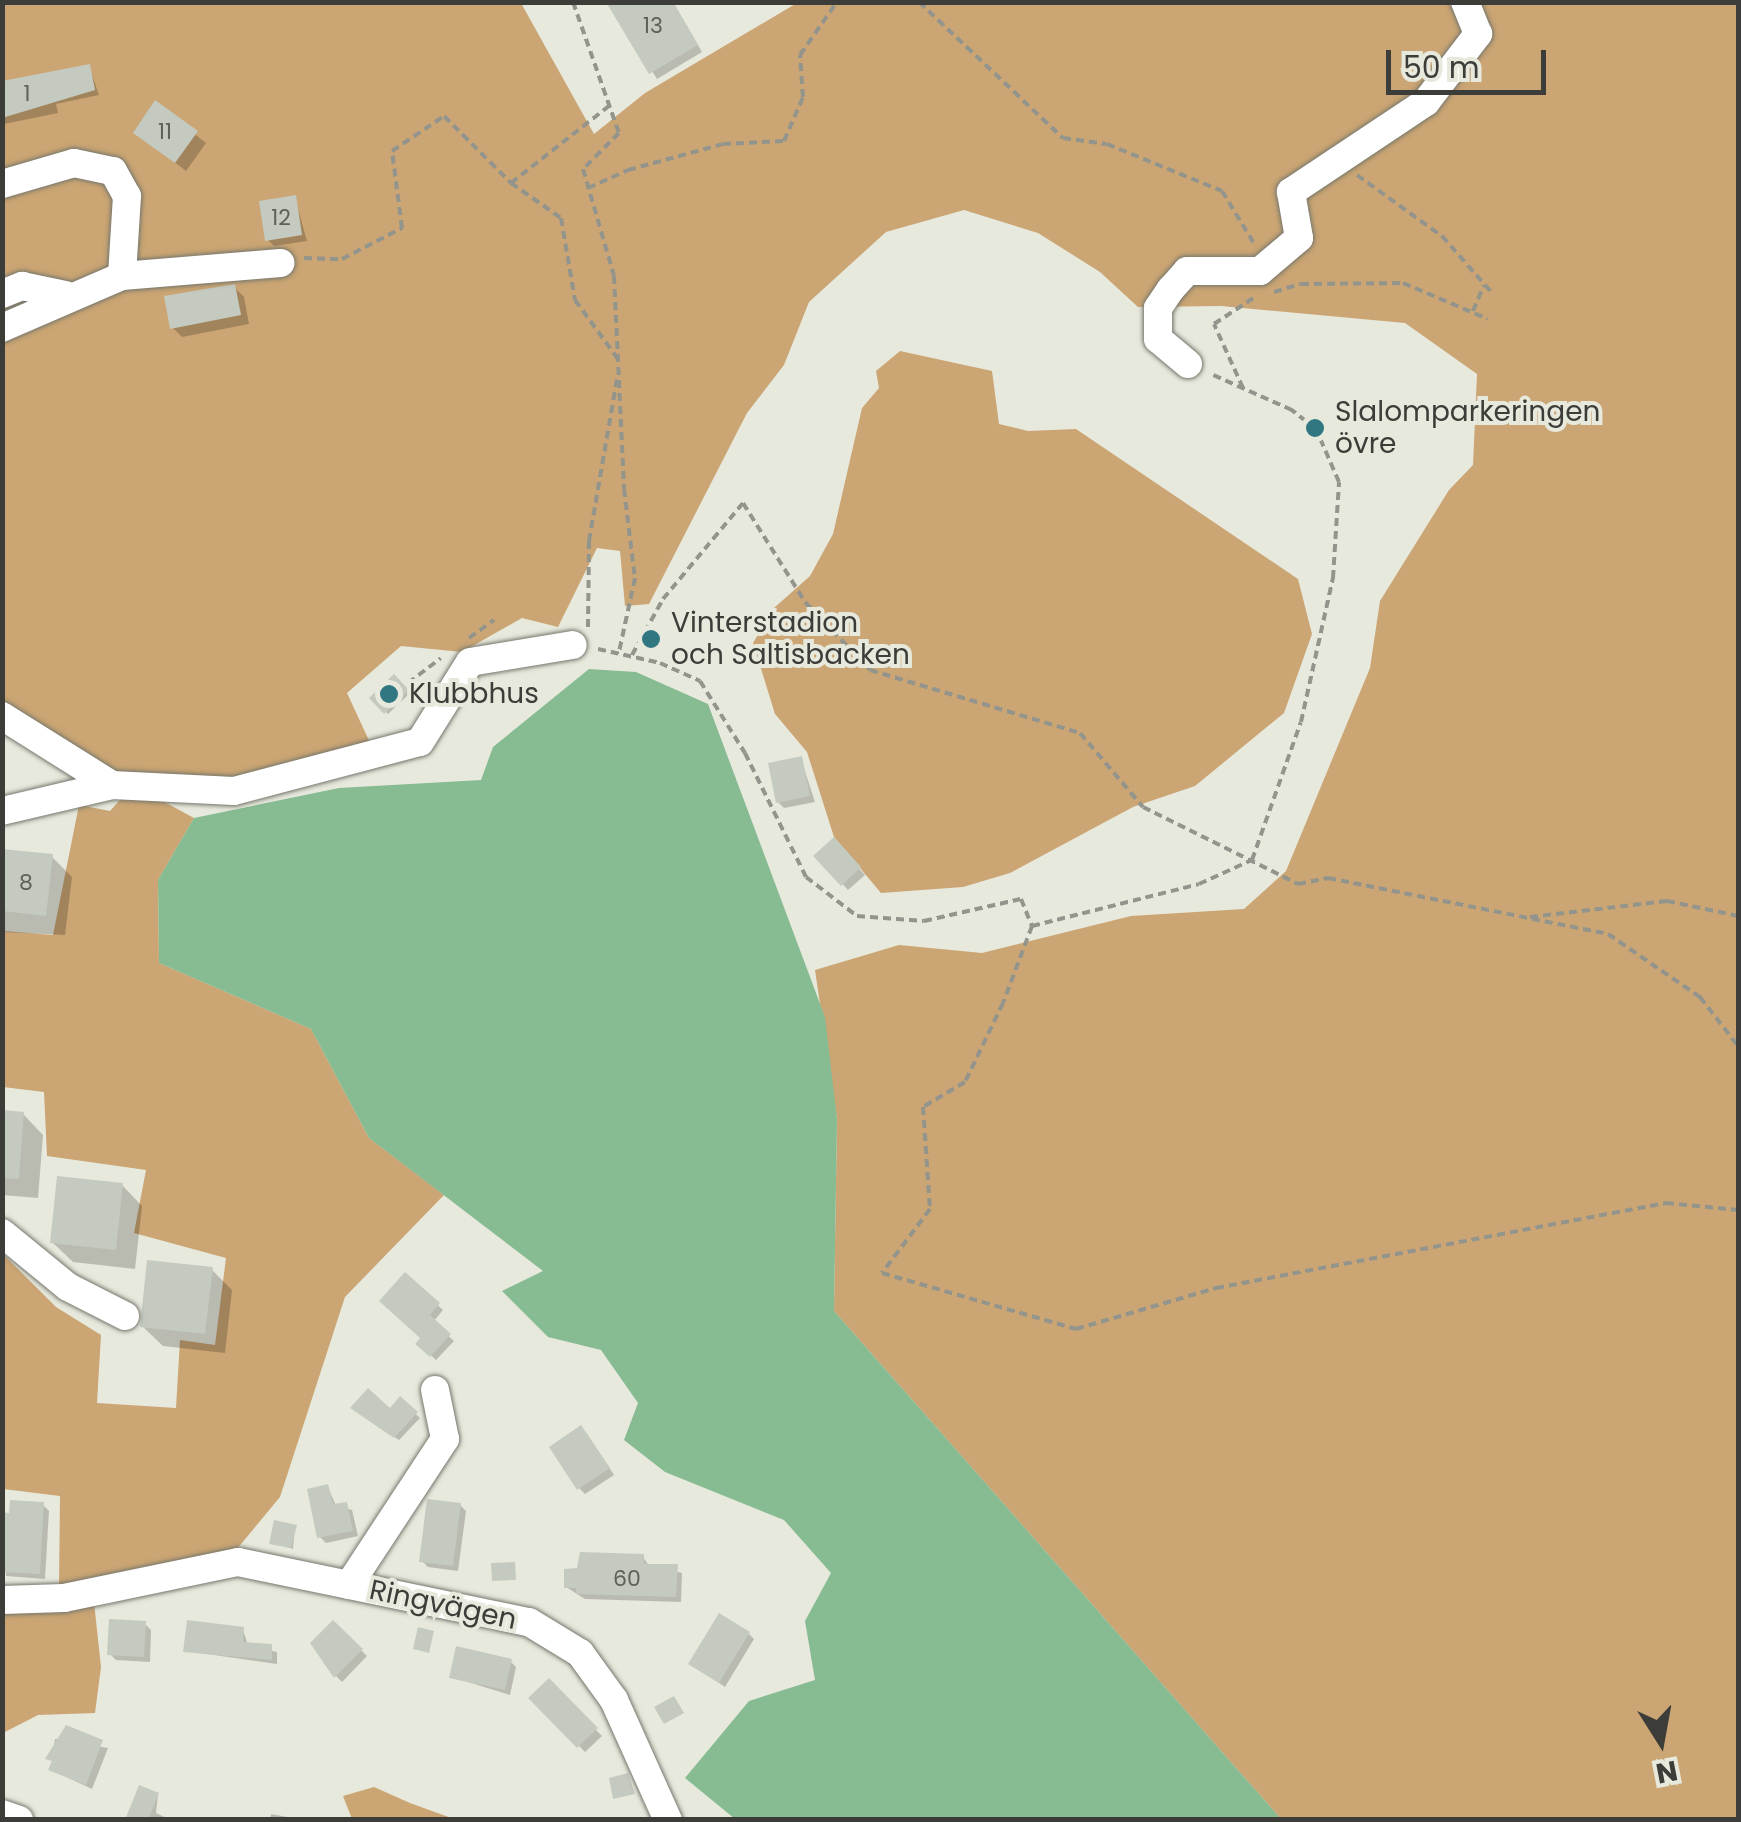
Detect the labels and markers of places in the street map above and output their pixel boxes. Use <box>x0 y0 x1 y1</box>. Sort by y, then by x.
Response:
place label: Slalomparkeringen övre <box>1335 395 1600 461</box>
marker: Slalomparkeringen övre <box>1304 417 1326 439</box>
place label: Vinterstadion och Saltisbacken <box>671 606 910 672</box>
marker: Vinterstadion och Saltisbacken <box>640 628 662 650</box>
place label: Klubbhus <box>409 677 539 711</box>
marker: Klubbhus <box>378 683 400 705</box>

